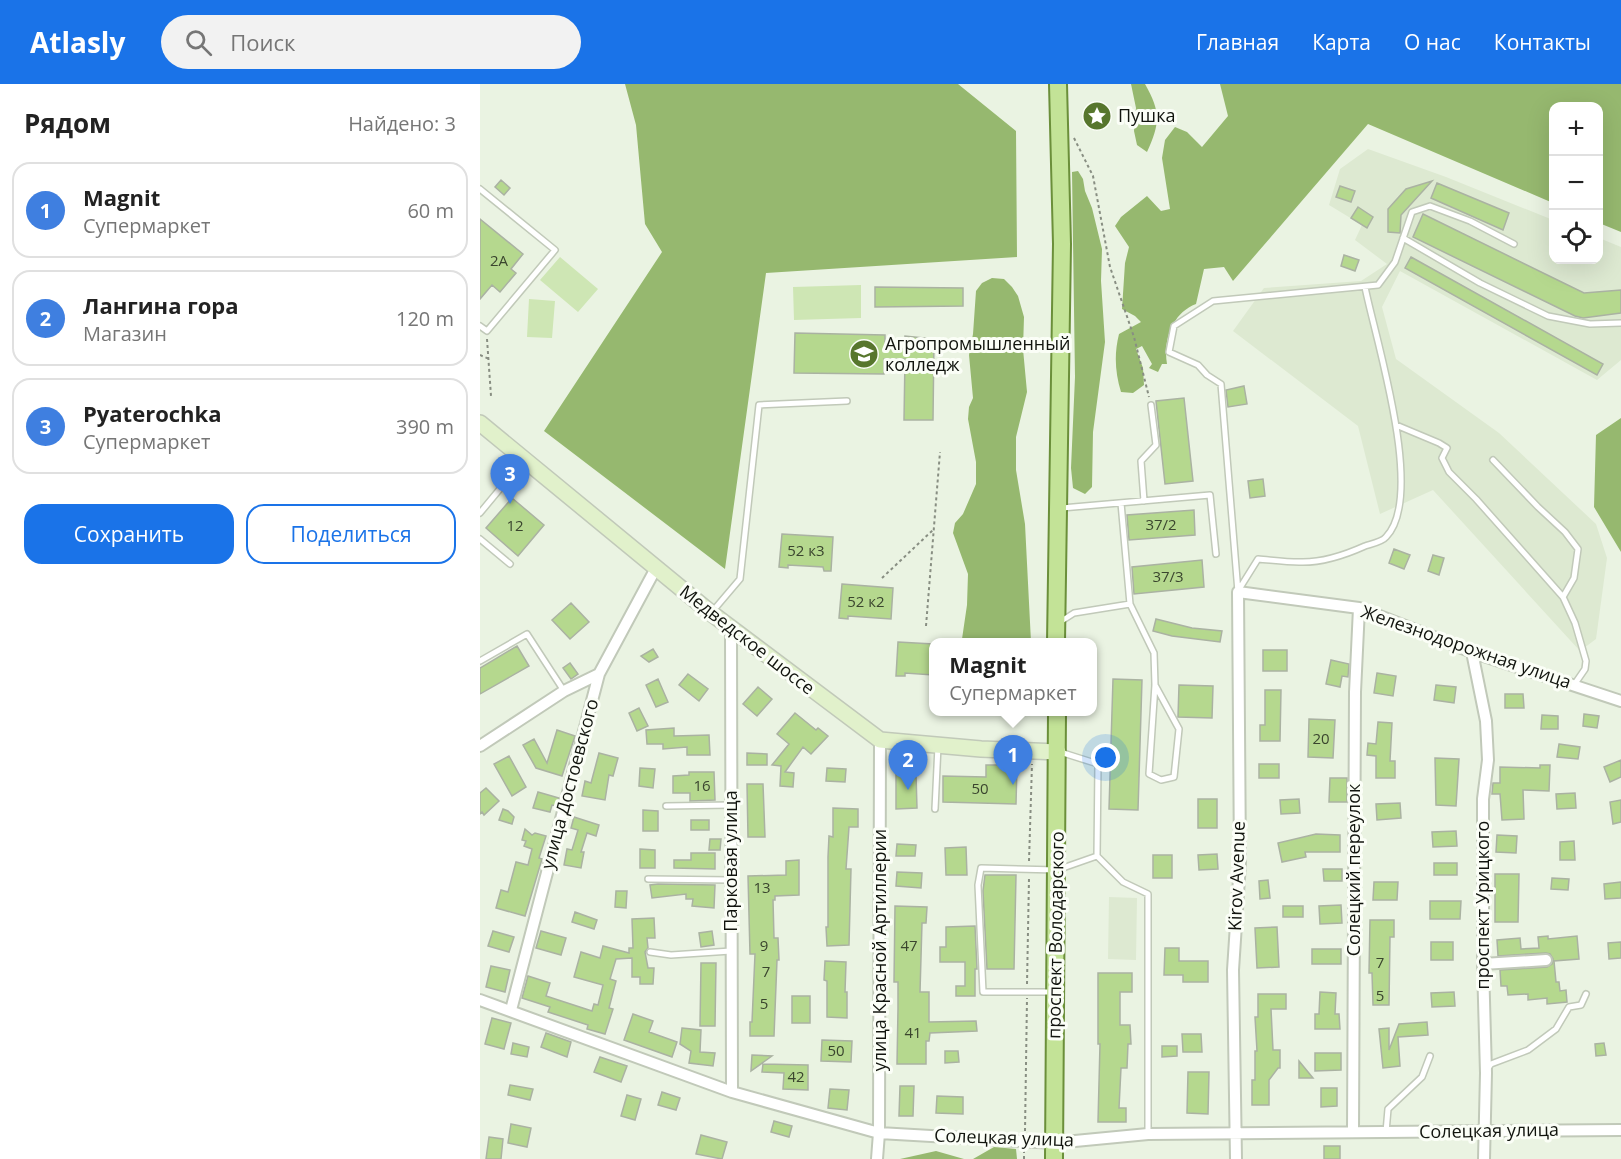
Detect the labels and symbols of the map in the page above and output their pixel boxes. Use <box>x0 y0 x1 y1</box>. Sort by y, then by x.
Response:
place icon: Пушка <box>1081 100 1113 132</box>
place label: Пушка <box>1118 103 1175 127</box>
house number: 2А <box>490 250 509 270</box>
place label: Агропромышленный колледж <box>885 331 1070 376</box>
school or university icon: Агропромышленный колледж <box>848 338 880 370</box>
pin: 3 <box>490 454 530 504</box>
house number: 37/2 <box>1145 514 1177 534</box>
house number: 12 <box>506 515 524 535</box>
house number: 52 к3 <box>787 540 825 560</box>
house number: 37/3 <box>1152 566 1184 586</box>
street label: Медведское шоссе <box>675 579 820 700</box>
house number: 52 к2 <box>847 591 885 611</box>
street label: Железнодорожная улица <box>1358 599 1575 693</box>
street label: улица Достоевского <box>535 696 603 872</box>
house number: 20 <box>1312 728 1330 748</box>
pin: 1 <box>994 736 1032 785</box>
pin: 2 <box>888 740 928 790</box>
your location <box>1091 743 1120 772</box>
house number: 16 <box>693 775 711 795</box>
house number: 50 <box>971 778 989 798</box>
street label: Солецкий переулок <box>1341 783 1365 956</box>
street label: Парковая улица <box>718 790 742 932</box>
street label: Kirov Avenue <box>1222 821 1250 931</box>
street label: проспект Урицкого <box>1470 821 1494 989</box>
street label: улица Красной Артиллерии <box>867 829 891 1071</box>
street label: проспект Володарского <box>1041 831 1069 1039</box>
house number: 13 <box>753 877 771 897</box>
house number: 9 <box>760 935 768 955</box>
house number: 47 <box>900 935 918 955</box>
house number: 7 <box>1376 952 1384 972</box>
house number: 7 <box>762 961 770 981</box>
house number: 5 <box>1376 985 1384 1005</box>
house number: 5 <box>760 993 768 1013</box>
house number: 41 <box>904 1022 922 1042</box>
house number: 50 <box>827 1040 845 1060</box>
house number: 42 <box>787 1066 805 1086</box>
street label: Солецкая улица <box>1419 1117 1559 1143</box>
street label: Солецкая улица <box>934 1123 1074 1151</box>

